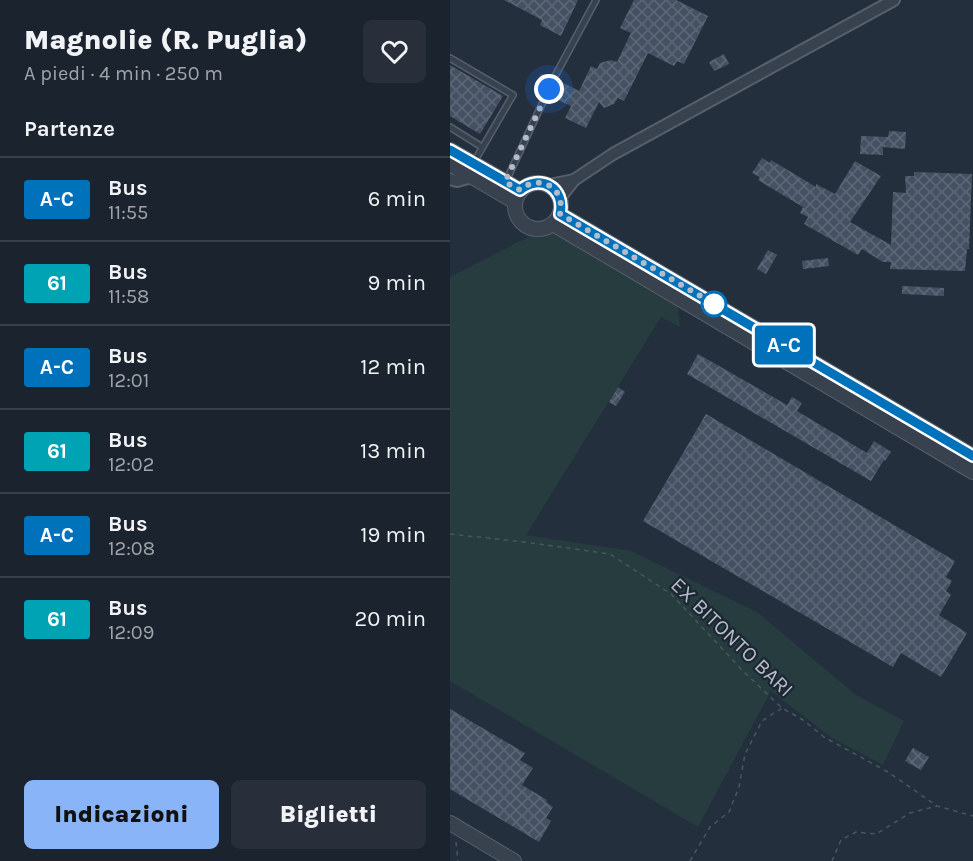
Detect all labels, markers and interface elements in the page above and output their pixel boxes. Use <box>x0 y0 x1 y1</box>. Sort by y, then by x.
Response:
button: heart <box>363 20 426 83</box>
text: Magnolie (R. Puglia) <box>24 23 307 56</box>
text: A piedi · 4 min · 250 m <box>24 62 223 85</box>
your location <box>534 74 564 104</box>
text: Partenze <box>24 116 115 142</box>
text: Bus <box>108 175 148 201</box>
text: 6 min <box>368 186 426 212</box>
text: A-C <box>40 187 74 211</box>
text: 11:55 <box>108 201 148 224</box>
text: Bus <box>108 259 148 285</box>
text: 9 min <box>368 270 426 296</box>
text: 61 <box>47 271 67 295</box>
text: 11:58 <box>108 285 149 308</box>
unlabelled marker <box>701 291 727 317</box>
line badge: A-C <box>750 326 818 364</box>
text: A-C <box>767 333 801 357</box>
text: Bus <box>108 343 148 369</box>
text: 12 min <box>360 354 426 380</box>
text: A-C <box>40 355 74 379</box>
text: 12:01 <box>108 369 149 392</box>
text: Bus <box>108 427 148 453</box>
text: 13 min <box>360 438 426 464</box>
text: 61 <box>47 439 67 463</box>
text: 12:02 <box>108 453 154 476</box>
text: Bus <box>108 511 148 537</box>
text: 19 min <box>360 522 426 548</box>
text: A-C <box>40 523 74 547</box>
text: 12:08 <box>108 537 155 560</box>
street label: EX BITONTO BARI <box>666 573 798 701</box>
text: Bus <box>108 595 148 621</box>
text: 20 min <box>355 606 426 632</box>
text: 61 <box>47 607 67 631</box>
text: 12:09 <box>108 621 154 644</box>
button: Indicazioni <box>24 780 219 849</box>
button: Biglietti <box>231 780 426 849</box>

